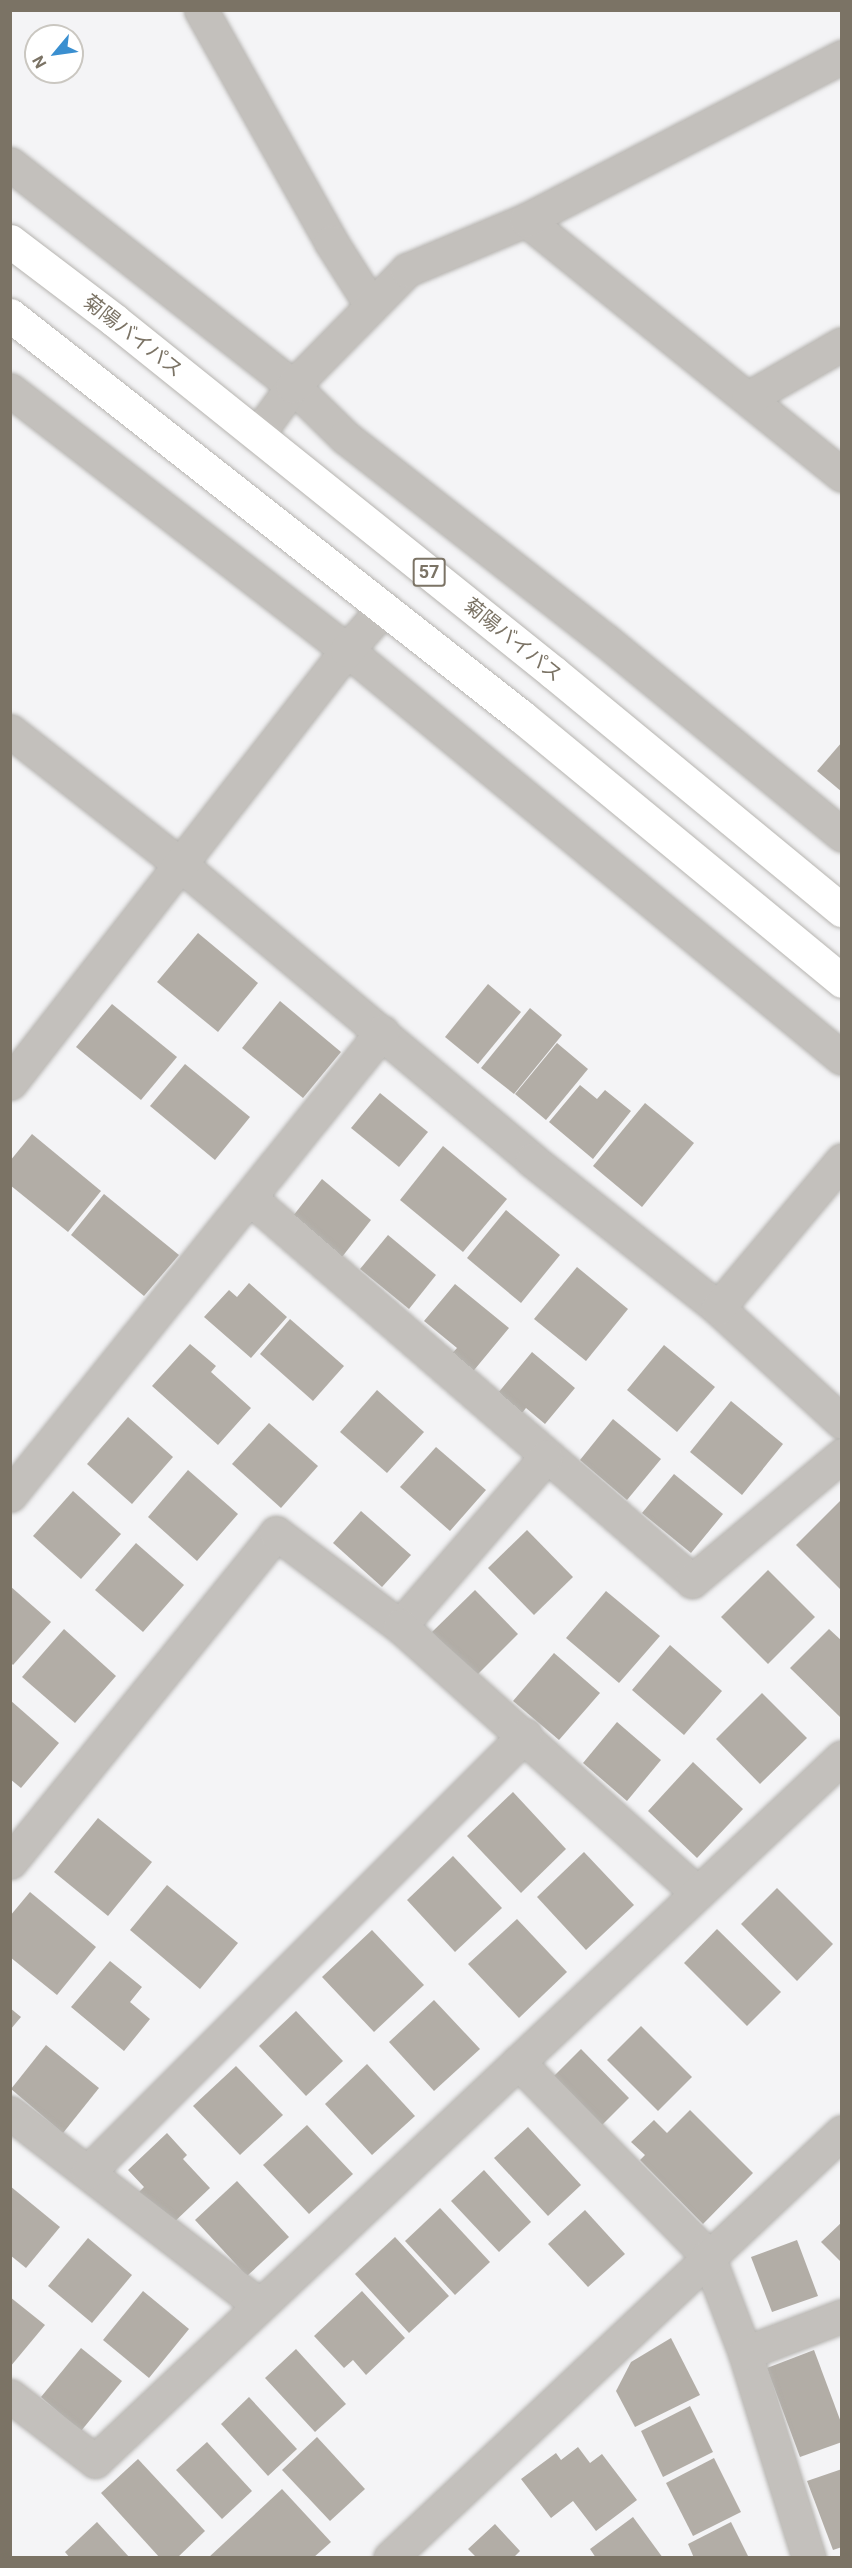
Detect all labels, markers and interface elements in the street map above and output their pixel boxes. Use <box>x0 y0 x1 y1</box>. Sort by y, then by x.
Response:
north arrow <box>24 24 84 84</box>
text: N <box>29 52 51 72</box>
street label: 菊陽バイパス <box>78 290 188 382</box>
road number: 57 <box>412 557 446 587</box>
street label: 菊陽バイパス <box>459 593 567 687</box>

